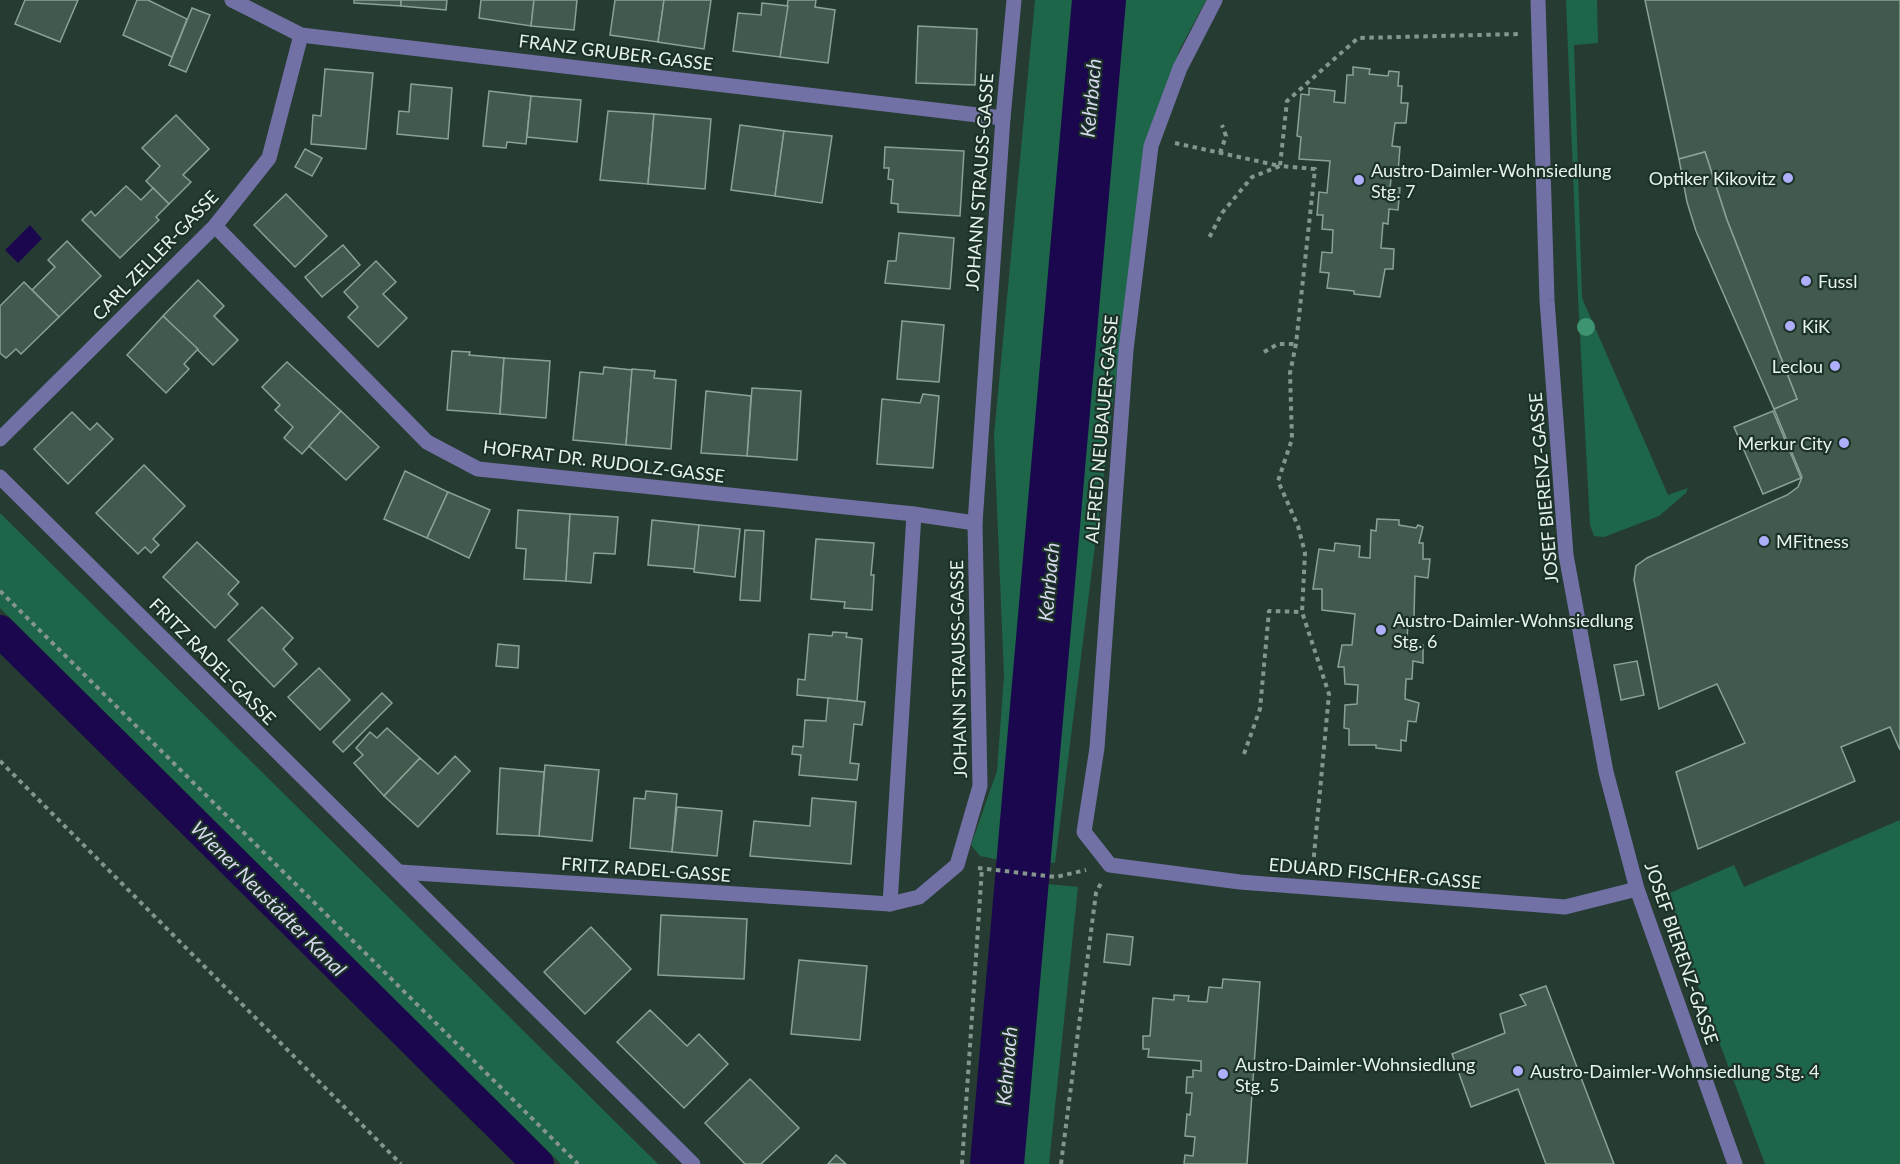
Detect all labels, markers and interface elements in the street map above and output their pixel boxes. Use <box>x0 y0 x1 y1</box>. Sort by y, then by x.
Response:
street label: FRANZ GRUBER-GASSE <box>518 29 714 75</box>
water label: Kehrbach <box>1075 58 1105 138</box>
street label: JOHANN STRAUSS-GASSE <box>960 72 998 292</box>
place label: Austro-Daimler-Wohnsiedlung Stg. 7 <box>1371 159 1611 202</box>
place label: Optiker Kikovitz <box>1649 167 1776 189</box>
marker: Optiker Kikovitz <box>1781 171 1795 185</box>
marker: Austro-Daimler-Wohnsiedlung Stg. 7 <box>1352 173 1366 187</box>
street label: CARL ZELLER-GASSE <box>87 185 223 325</box>
place label: Fussl <box>1818 270 1857 292</box>
marker: Fussl <box>1799 274 1813 288</box>
street label: ALFRED NEUBAUER-GASSE <box>1080 314 1122 544</box>
place label: KiK <box>1802 315 1830 337</box>
marker: KiK <box>1783 319 1797 333</box>
place label: Leclou <box>1772 355 1823 377</box>
marker: Leclou <box>1828 359 1842 373</box>
street label: JOSEF BIERENZ-GASSE <box>1524 392 1562 584</box>
place label: Merkur City <box>1737 432 1833 454</box>
street label: HOFRAT DR. RUDOLZ-GASSE <box>482 435 726 487</box>
marker: Merkur City <box>1837 436 1851 450</box>
place label: MFitness <box>1776 530 1849 552</box>
marker: MFitness <box>1757 534 1771 548</box>
water label: Kehrbach <box>1033 542 1063 622</box>
street label: JOHANN STRAUSS-GASSE <box>945 560 971 778</box>
street label: FRITZ RADEL-GASSE <box>145 593 281 729</box>
place label: Austro-Daimler-Wohnsiedlung Stg. 6 <box>1393 609 1633 652</box>
marker: Austro-Daimler-Wohnsiedlung Stg. 6 <box>1374 623 1388 637</box>
water label: Wiener Neustädter Kanal <box>187 816 352 981</box>
street label: FRITZ RADEL-GASSE <box>560 852 732 886</box>
street label: EDUARD FISCHER-GASSE <box>1268 853 1482 893</box>
street label: JOSEF BIERENZ-GASSE <box>1640 859 1724 1047</box>
water label: Kehrbach <box>991 1026 1021 1106</box>
place label: Austro-Daimler-Wohnsiedlung Stg. 5 <box>1235 1053 1475 1096</box>
place label: Austro-Daimler-Wohnsiedlung Stg. 4 <box>1530 1060 1820 1082</box>
marker: Austro-Daimler-Wohnsiedlung Stg. 4 <box>1511 1064 1525 1078</box>
marker: Austro-Daimler-Wohnsiedlung Stg. 5 <box>1216 1067 1230 1081</box>

